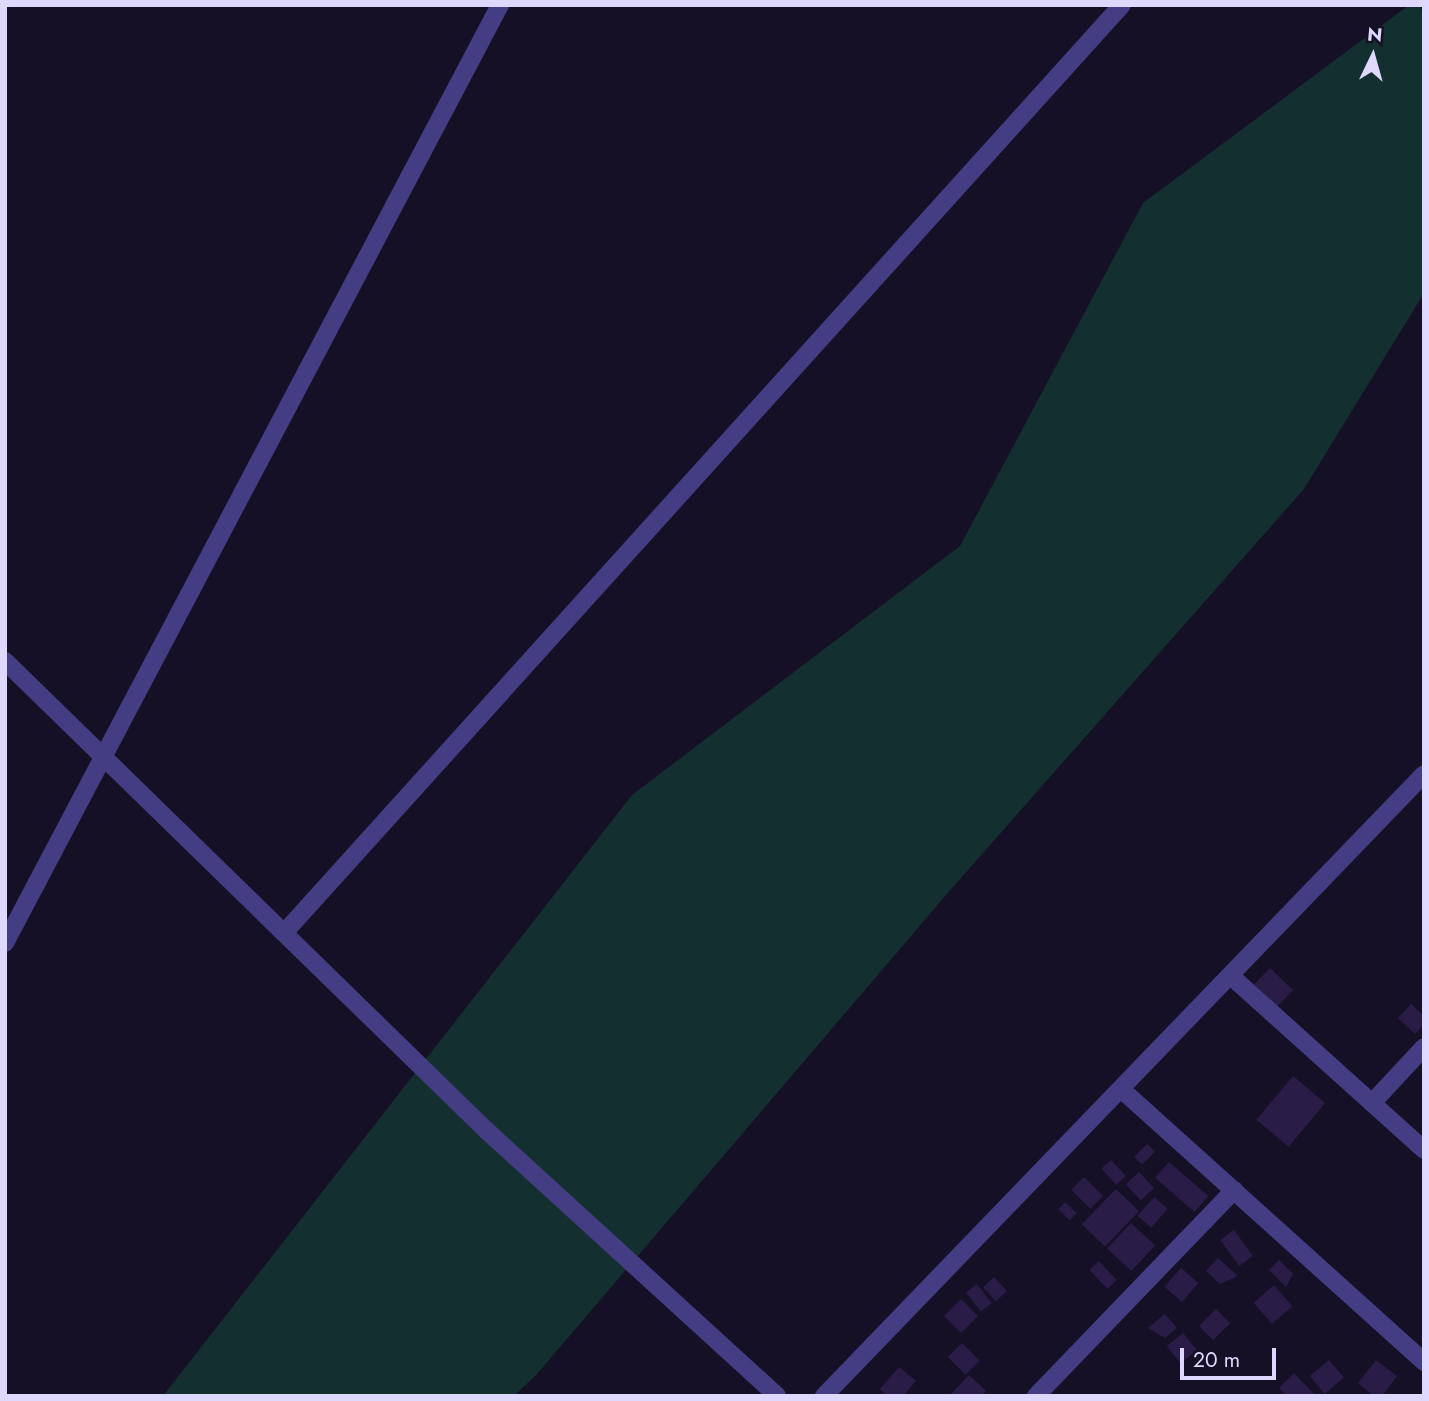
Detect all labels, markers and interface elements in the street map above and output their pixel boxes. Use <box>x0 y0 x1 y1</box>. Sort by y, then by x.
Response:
text: N <box>1366 20 1384 49</box>
north arrow <box>1338 21 1408 91</box>
scale bar <box>1184 1334 1280 1378</box>
text: 20 m <box>1193 1345 1240 1375</box>

